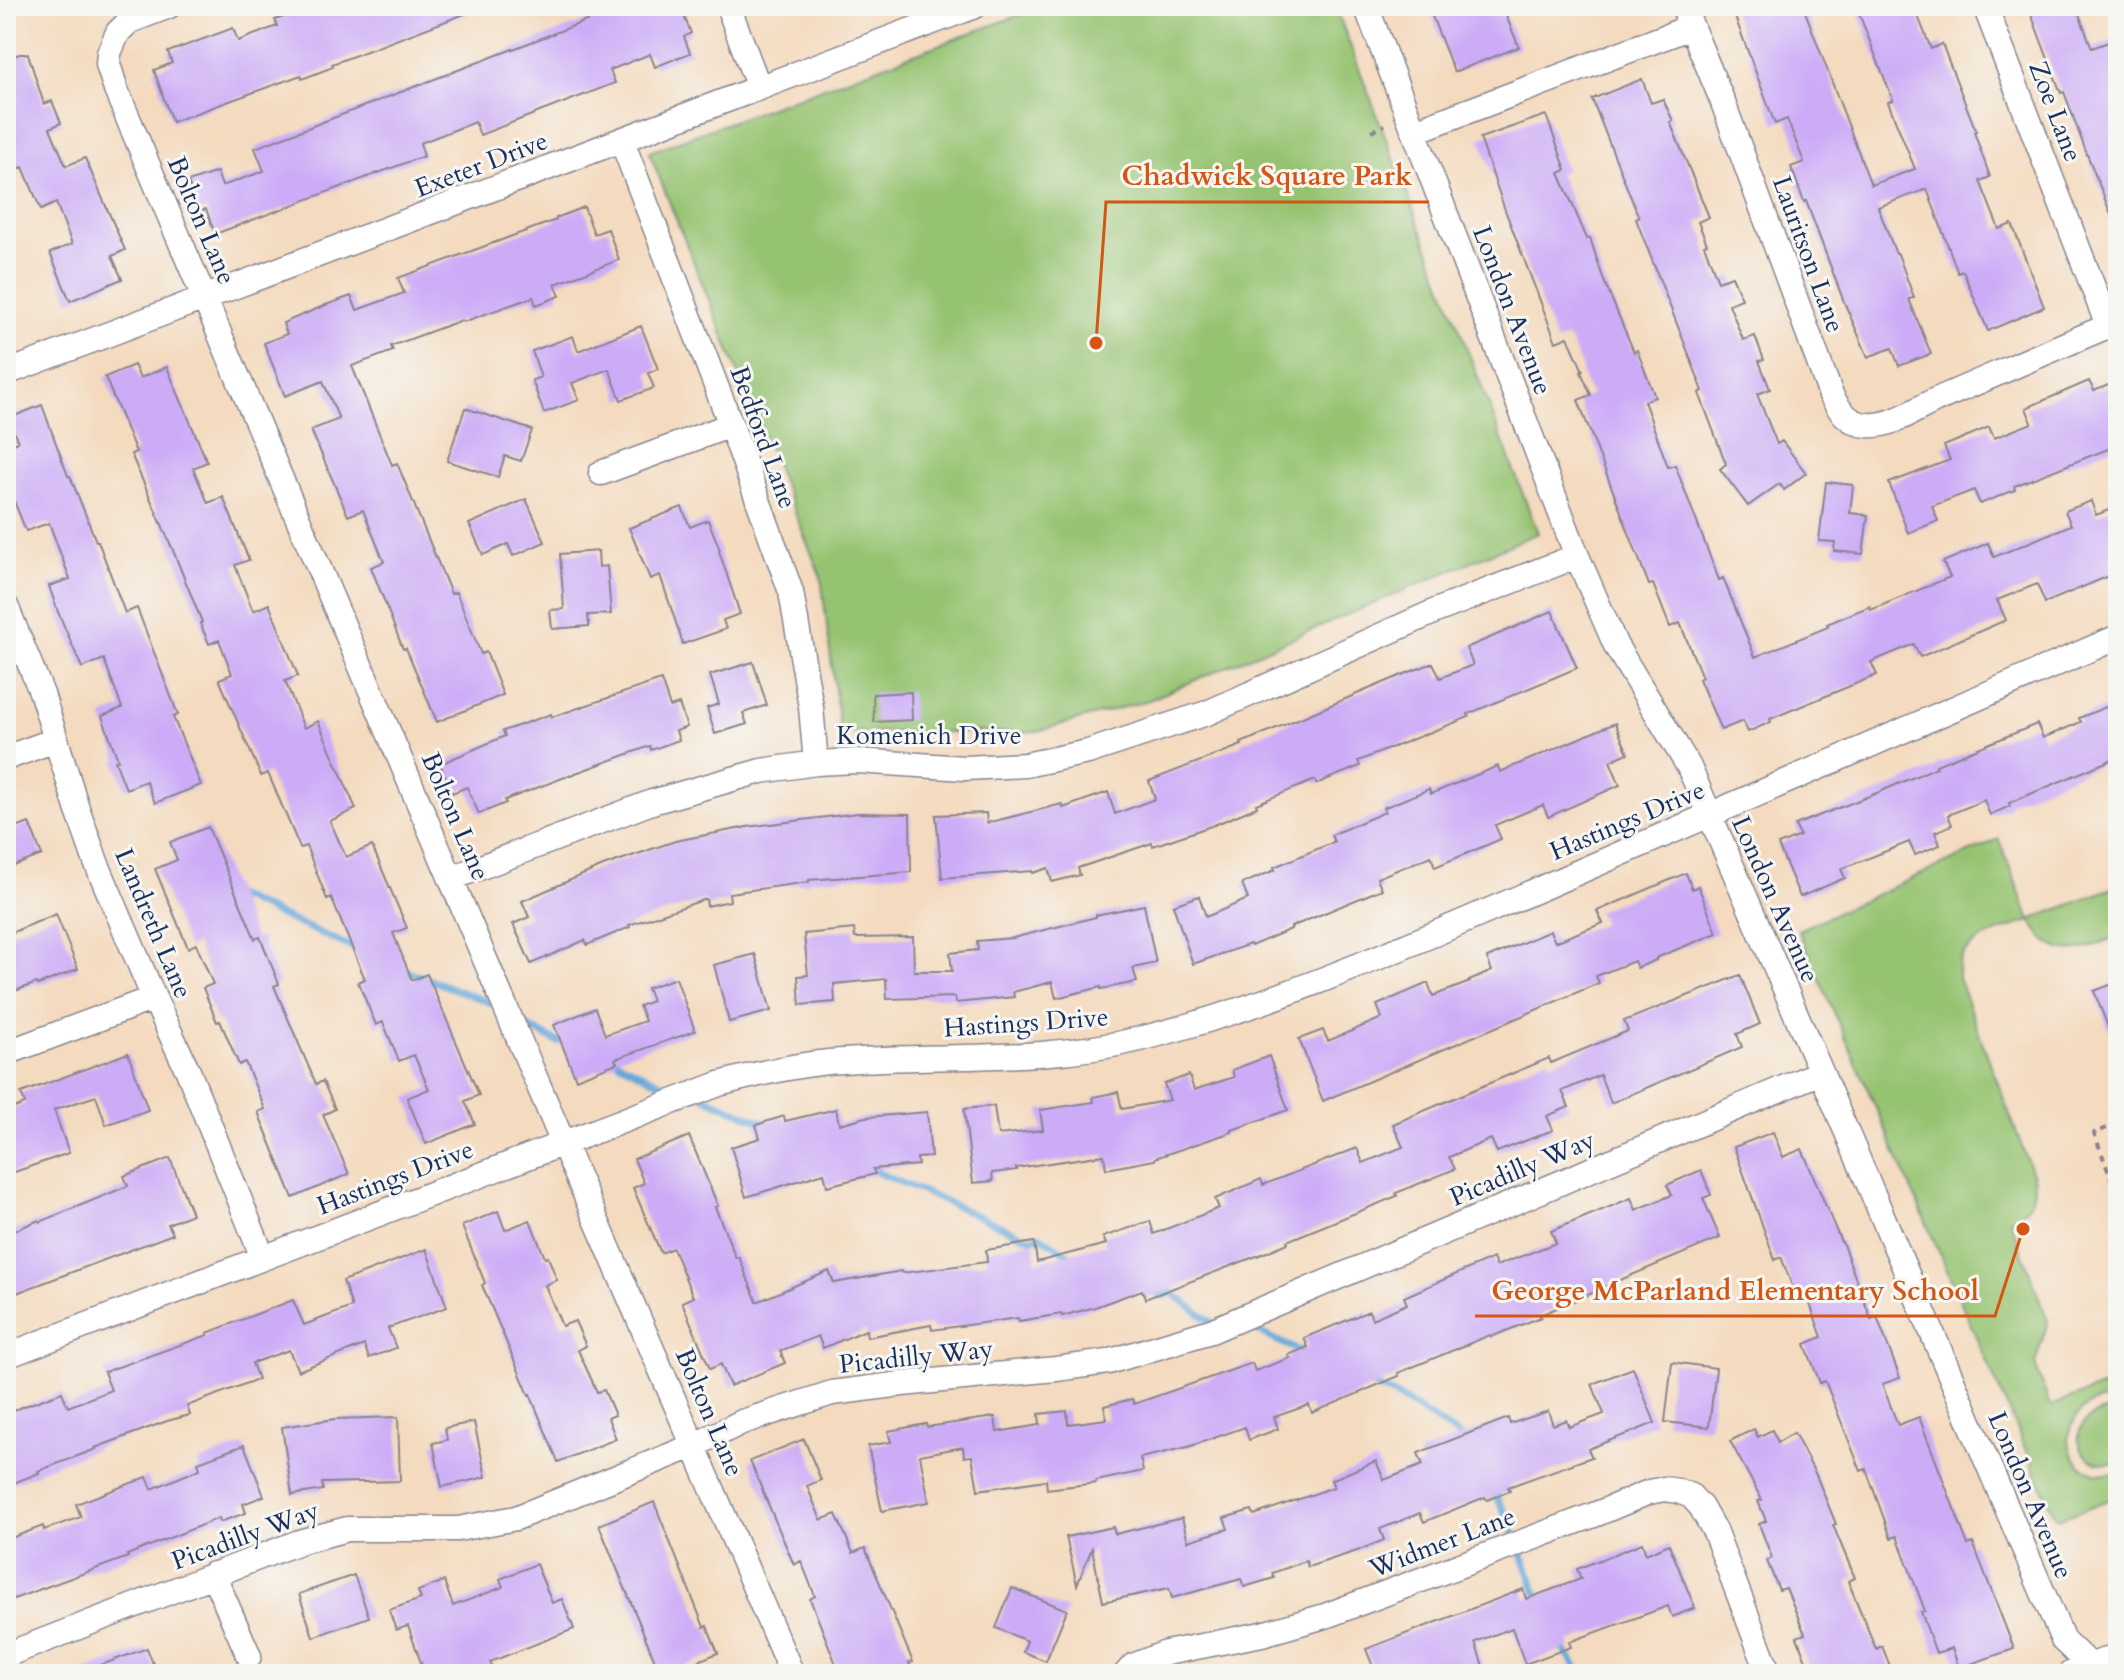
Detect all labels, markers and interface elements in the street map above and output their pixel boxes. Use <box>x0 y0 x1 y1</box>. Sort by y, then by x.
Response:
street label: Zoe Lane <box>2020 56 2091 166</box>
street label: Exeter Drive <box>409 123 553 206</box>
callout: Chadwick Square Park <box>1106 150 1429 202</box>
street label: Bolton Lane <box>159 151 244 290</box>
text: Chadwick Square Park <box>1122 157 1413 195</box>
street label: Lauritson Lane <box>1764 171 1853 337</box>
street label: London Avenue <box>1464 221 1561 400</box>
street label: Bedford Lane <box>722 361 805 513</box>
street label: Komenich Drive <box>836 718 1022 753</box>
street label: Bolton Lane <box>413 747 498 886</box>
street label: Hastings Drive <box>1544 772 1710 869</box>
street label: London Avenue <box>1723 811 1828 988</box>
street label: Landreth Lane <box>106 843 201 1004</box>
street label: Hastings Drive <box>942 999 1110 1046</box>
street label: Picadilly Way <box>1444 1122 1600 1215</box>
street label: Hastings Drive <box>312 1132 479 1223</box>
callout: George McParland Elementary School <box>1475 1264 1995 1316</box>
text: George McParland Elementary School <box>1491 1272 1979 1310</box>
street label: Picadilly Way <box>837 1331 995 1382</box>
street label: Bolton Lane <box>667 1343 752 1482</box>
street label: London Avenue <box>1980 1406 2082 1584</box>
street label: Picadilly Way <box>167 1493 324 1578</box>
street label: Widmer Lane <box>1363 1499 1520 1587</box>

